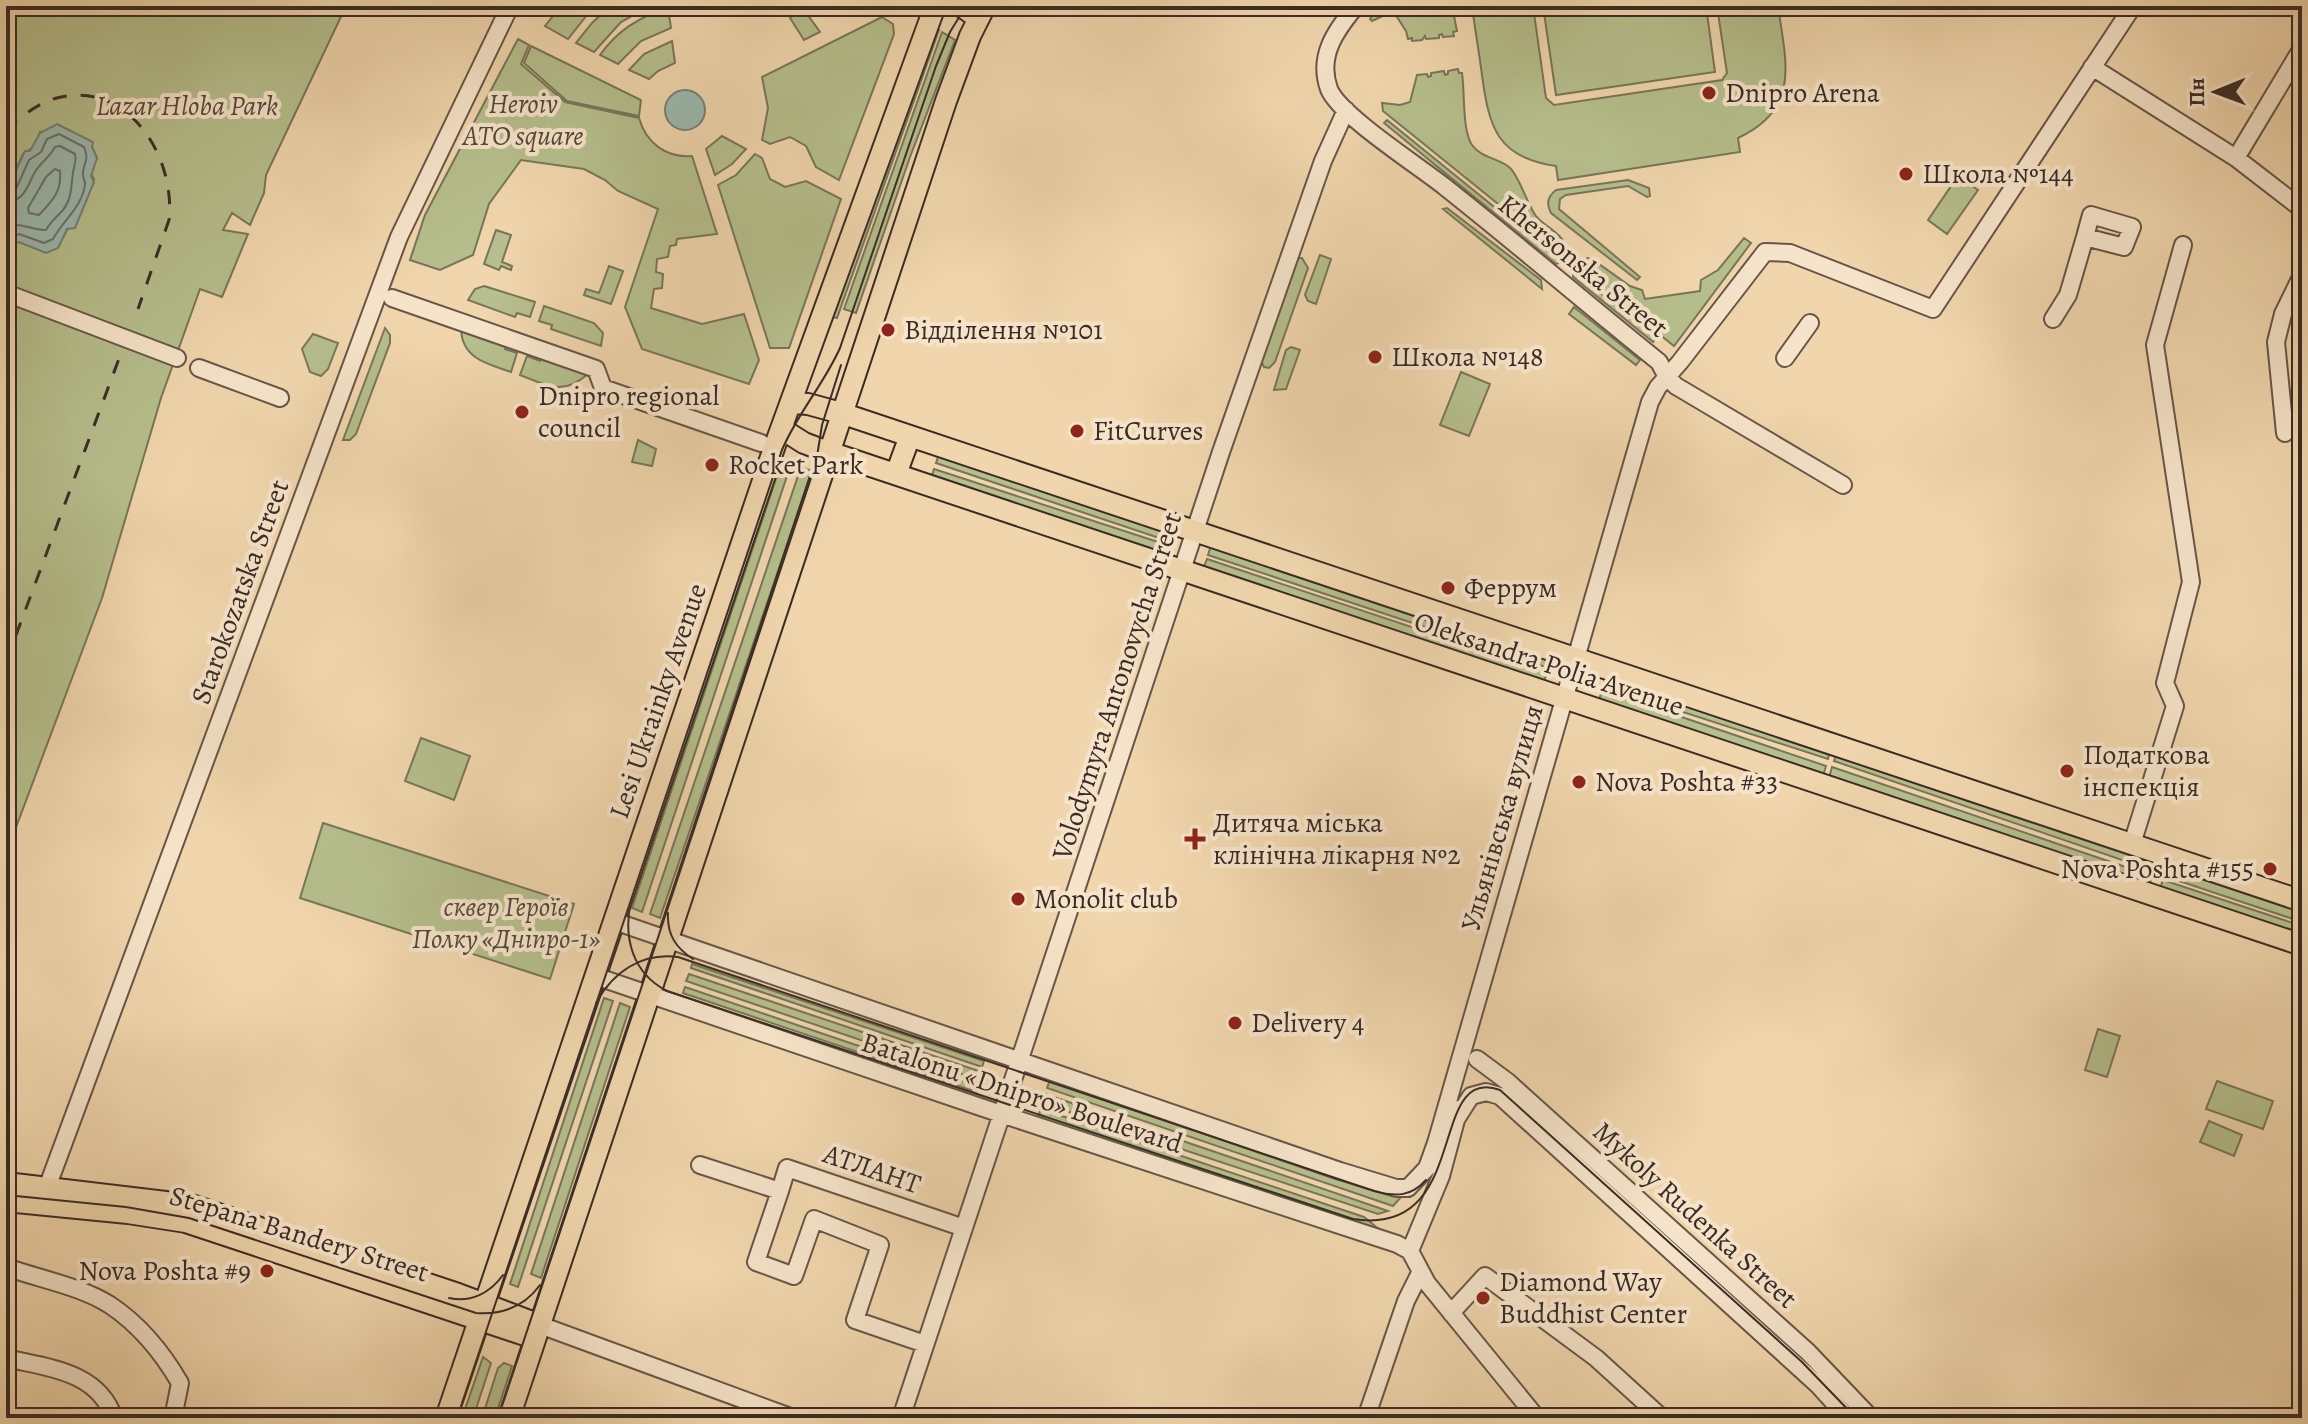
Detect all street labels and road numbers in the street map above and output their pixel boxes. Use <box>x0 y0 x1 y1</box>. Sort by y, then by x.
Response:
street label: Khersonska Street <box>1490 186 1676 346</box>
street label: Starokozatska Street <box>182 475 298 709</box>
street label: Volodymyra Antonovycha Street <box>1042 507 1191 866</box>
street label: Lesi Ukrainky Avenue <box>600 578 716 824</box>
street label: Oleksandra Polia Avenue <box>1409 602 1689 726</box>
street label: Ульянівська вулиця <box>1452 700 1552 936</box>
street label: Batalonu «Dnipro» Boulevard <box>856 1023 1188 1163</box>
street label: Mykoly Rudenka Street <box>1585 1113 1805 1317</box>
street label: АТЛАНТ <box>817 1134 926 1203</box>
street label: Stepana Bandery Street <box>165 1176 433 1292</box>

